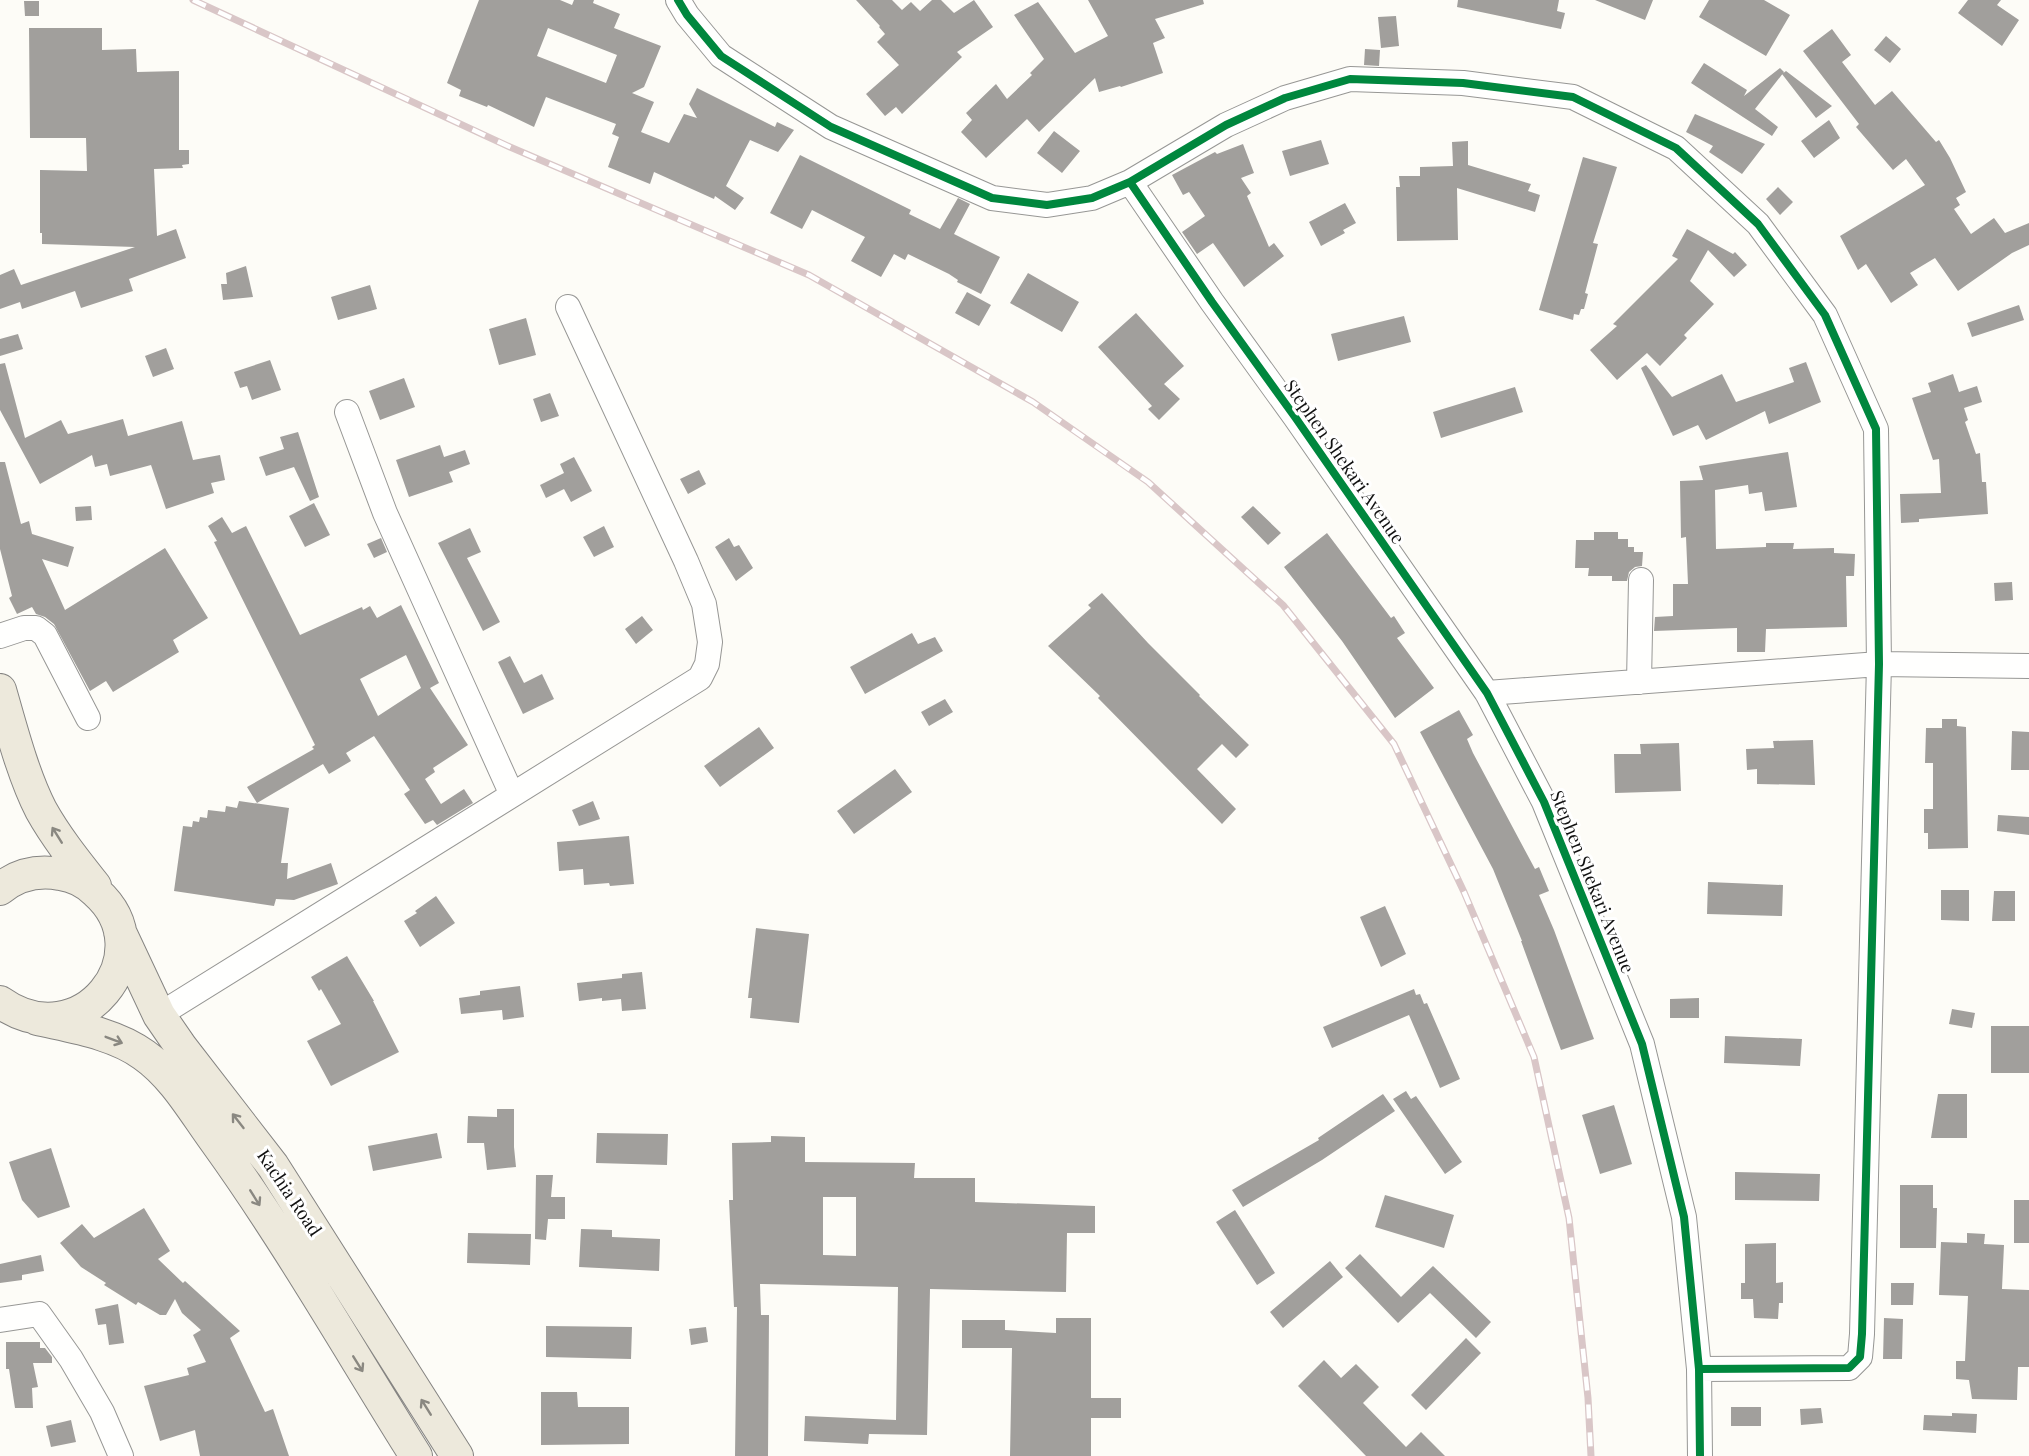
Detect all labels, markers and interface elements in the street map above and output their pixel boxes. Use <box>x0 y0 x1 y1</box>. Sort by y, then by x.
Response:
street label: Stephen Shekari Avenue <box>1279 375 1411 548</box>
street label: Stephen Shekari Avenue <box>1545 787 1641 977</box>
one-way arrow <box>51 827 63 844</box>
one-way arrow <box>104 1035 122 1046</box>
one-way arrow <box>232 1113 245 1129</box>
street label: Kachia Road <box>252 1144 328 1241</box>
one-way arrow <box>250 1189 262 1206</box>
one-way arrow <box>352 1355 365 1372</box>
one-way arrow <box>420 1399 432 1415</box>

